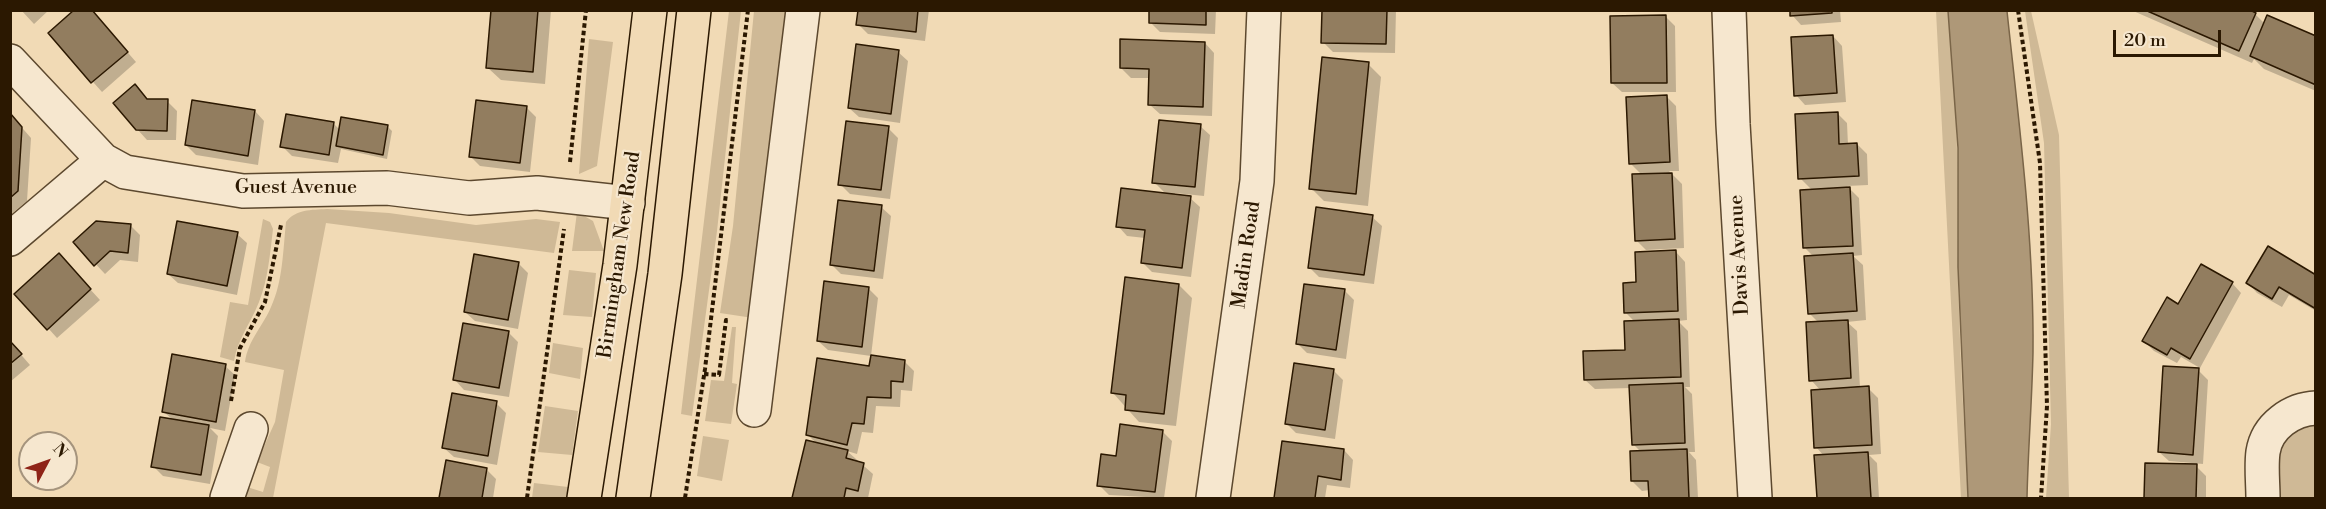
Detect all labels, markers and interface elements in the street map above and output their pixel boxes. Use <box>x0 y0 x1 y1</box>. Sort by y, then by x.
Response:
scale bar <box>2116 18 2224 56</box>
text: 20 m <box>2124 29 2166 52</box>
street label: Birmingham New Road <box>594 150 646 360</box>
street label: Guest Avenue <box>235 176 357 200</box>
street label: Davis Avenue <box>1725 194 1755 316</box>
street label: Madin Road <box>1228 200 1266 310</box>
north arrow <box>18 431 78 491</box>
text: N <box>48 439 72 462</box>

